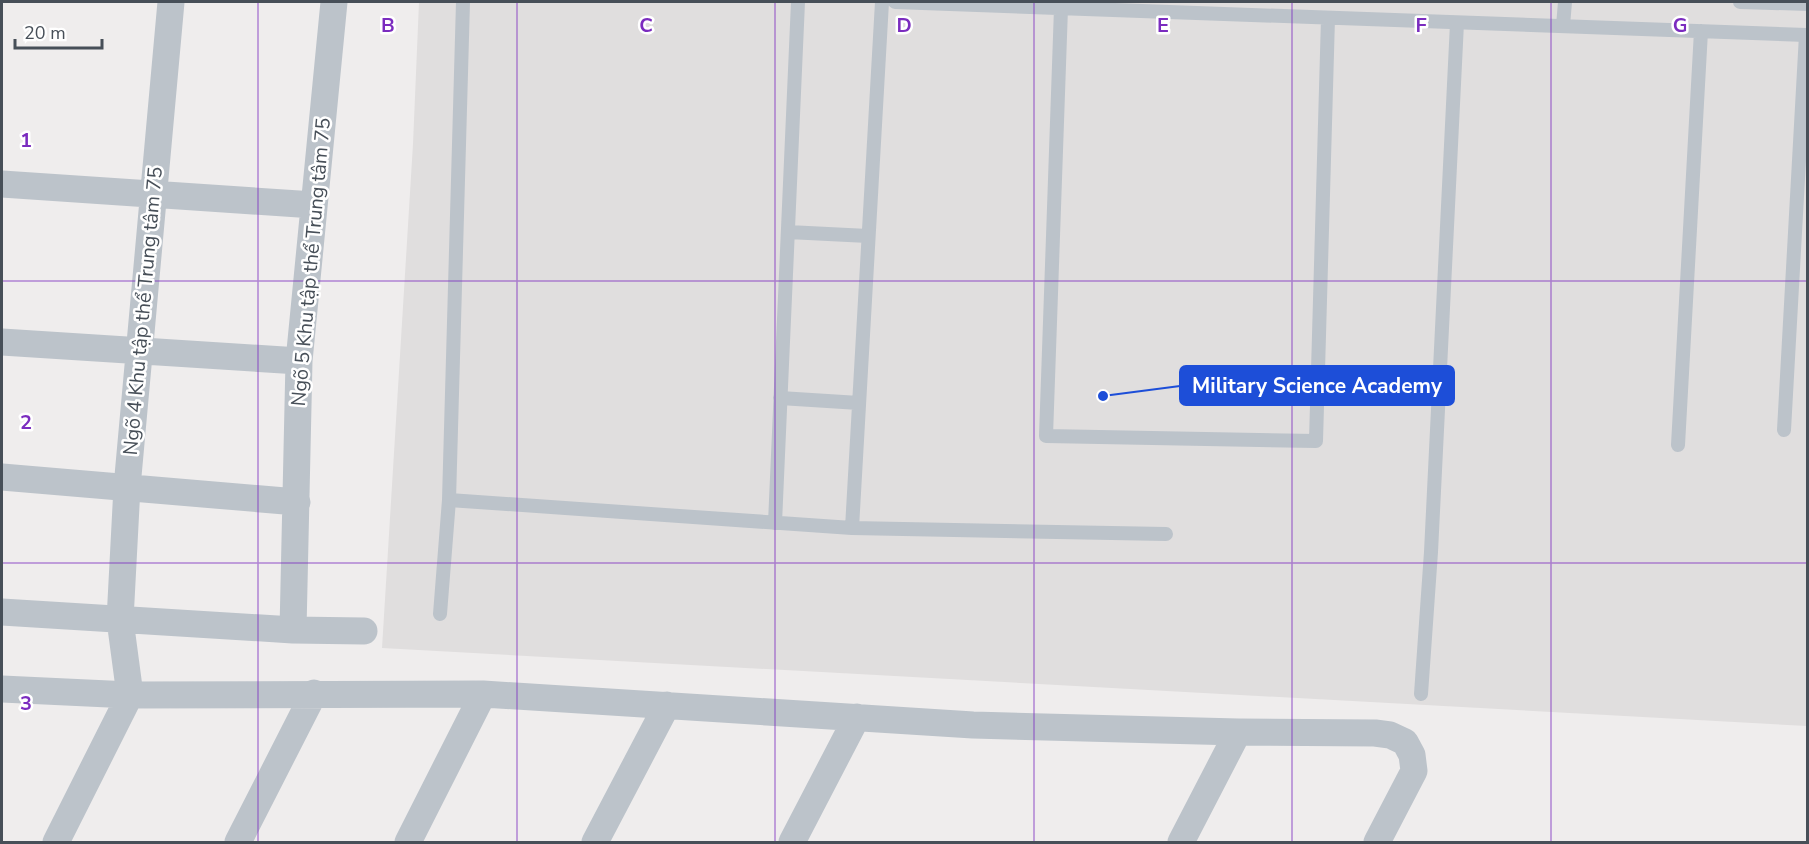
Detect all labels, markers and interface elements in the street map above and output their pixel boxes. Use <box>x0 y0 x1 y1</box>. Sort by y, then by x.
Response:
scale bar <box>15 12 102 50</box>
text: B <box>381 12 395 39</box>
text: C <box>639 12 653 39</box>
text: D <box>896 12 912 39</box>
text: E <box>1157 12 1169 39</box>
text: F <box>1415 12 1427 39</box>
text: G <box>1673 12 1687 39</box>
text: 20 m <box>24 21 66 45</box>
street label: Ngõ 5 Khu tập thể Trung tâm 75 <box>285 117 337 407</box>
text: 1 <box>20 127 32 154</box>
street label: Ngõ 4 Khu tập thể Trung tâm 75 <box>117 166 169 456</box>
callout: Military Science Academy <box>1180 366 1454 405</box>
text: Military Science Academy <box>1192 372 1443 400</box>
text: 2 <box>20 409 32 436</box>
text: 3 <box>20 690 32 717</box>

